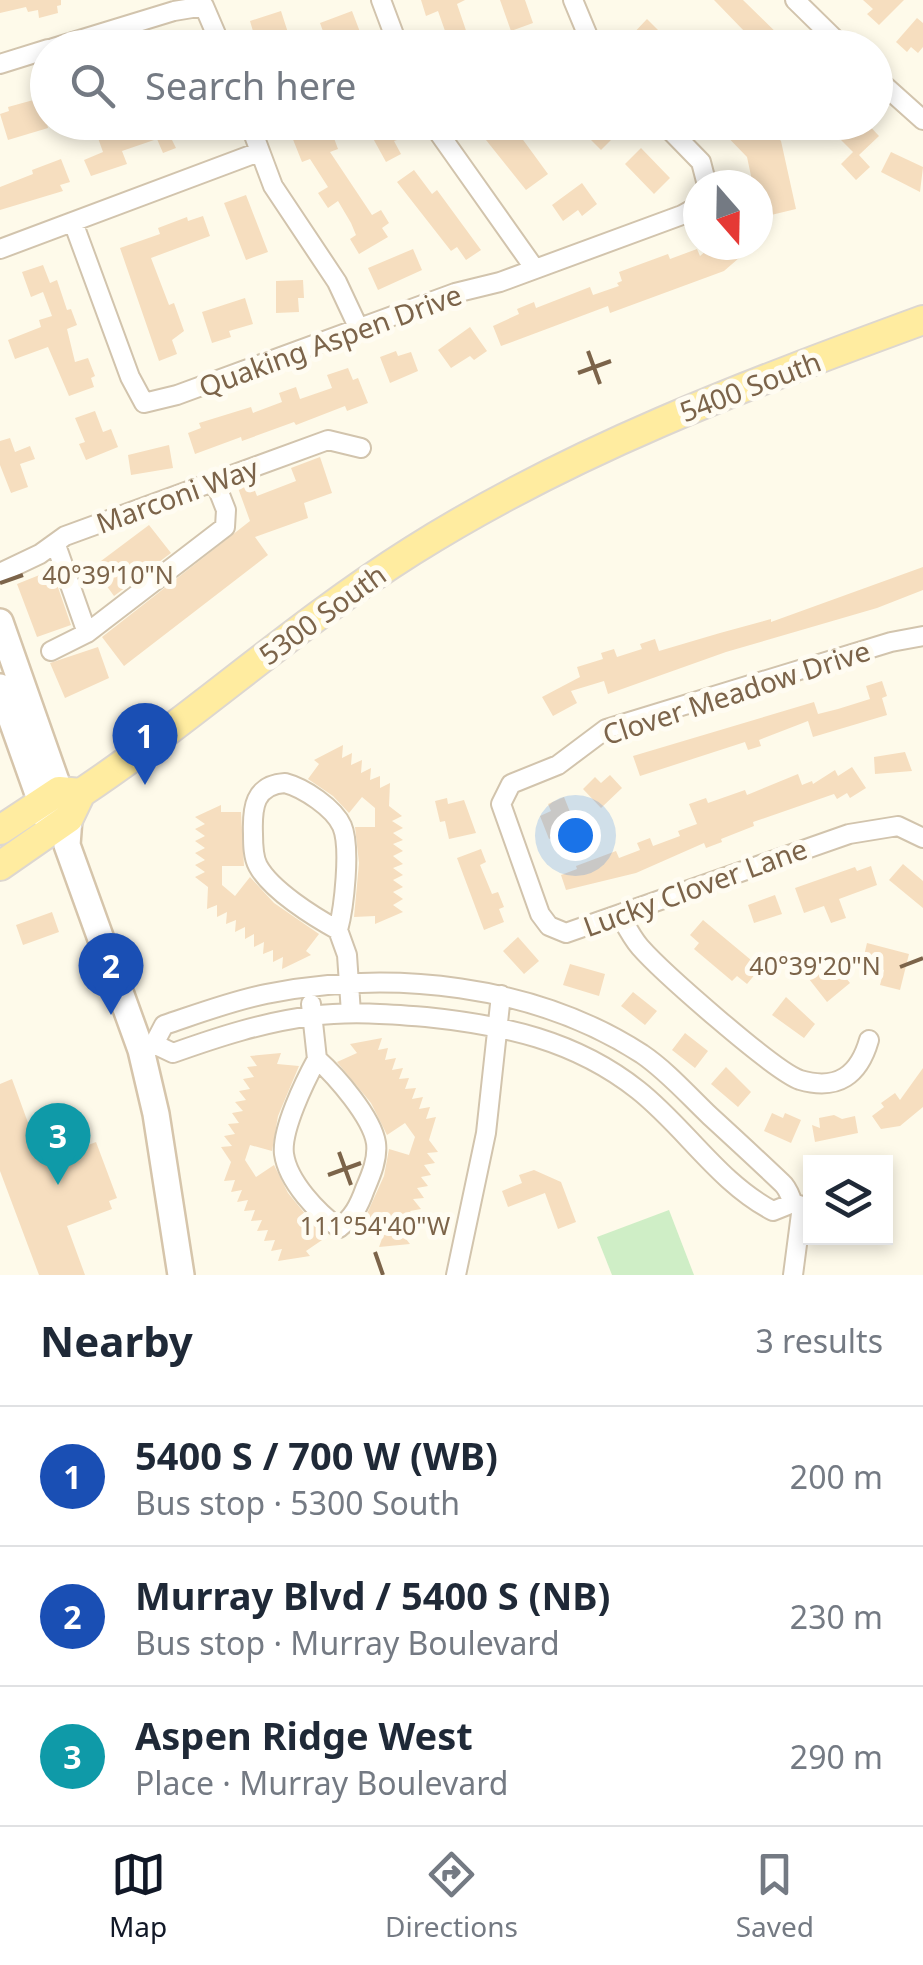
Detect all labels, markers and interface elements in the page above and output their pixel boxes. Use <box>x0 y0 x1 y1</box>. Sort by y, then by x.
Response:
search box <box>30 30 893 140</box>
icon: search <box>65 58 120 113</box>
text: Search here <box>145 59 356 111</box>
north arrow <box>683 170 773 260</box>
street label: Quaking Aspen Drive <box>193 275 467 405</box>
street label: 5400 South <box>674 342 826 430</box>
street label: Marconi Way <box>91 448 264 542</box>
street label: 5300 South <box>251 555 393 673</box>
text: 40°39'10"N <box>42 557 174 591</box>
street label: Clover Meadow Drive <box>597 631 875 753</box>
pin: 1 <box>112 702 178 785</box>
your location <box>550 810 601 861</box>
street label: Lucky Clover Lane <box>578 829 812 945</box>
pin: 2 <box>78 932 144 1015</box>
text: 40°39'20"N <box>749 948 881 982</box>
pin: 3 <box>26 1102 90 1185</box>
map controls <box>803 1155 893 1245</box>
button: layers <box>803 1155 893 1245</box>
text: 111°54'40"W <box>300 1208 450 1242</box>
text: Nearby <box>40 1312 193 1369</box>
text: 3 results <box>756 1319 883 1362</box>
text: 5400 S / 700 W (WB) <box>135 1429 498 1481</box>
text: 1 <box>63 1455 82 1498</box>
text: 200 m <box>790 1455 883 1498</box>
text: Bus stop · 5300 South <box>135 1481 460 1524</box>
text: Murray Blvd / 5400 S (NB) <box>135 1569 611 1621</box>
text: 2 <box>63 1595 82 1638</box>
text: 230 m <box>790 1595 883 1638</box>
text: Bus stop · Murray Boulevard <box>135 1621 560 1664</box>
text: Aspen Ridge West <box>135 1709 473 1761</box>
text: 3 <box>63 1735 82 1778</box>
text: 290 m <box>790 1735 883 1778</box>
text: Place · Murray Boulevard <box>135 1761 508 1804</box>
tab: Map <box>109 1847 167 1945</box>
tab: Directions <box>385 1847 518 1945</box>
tab: Saved <box>736 1847 814 1945</box>

